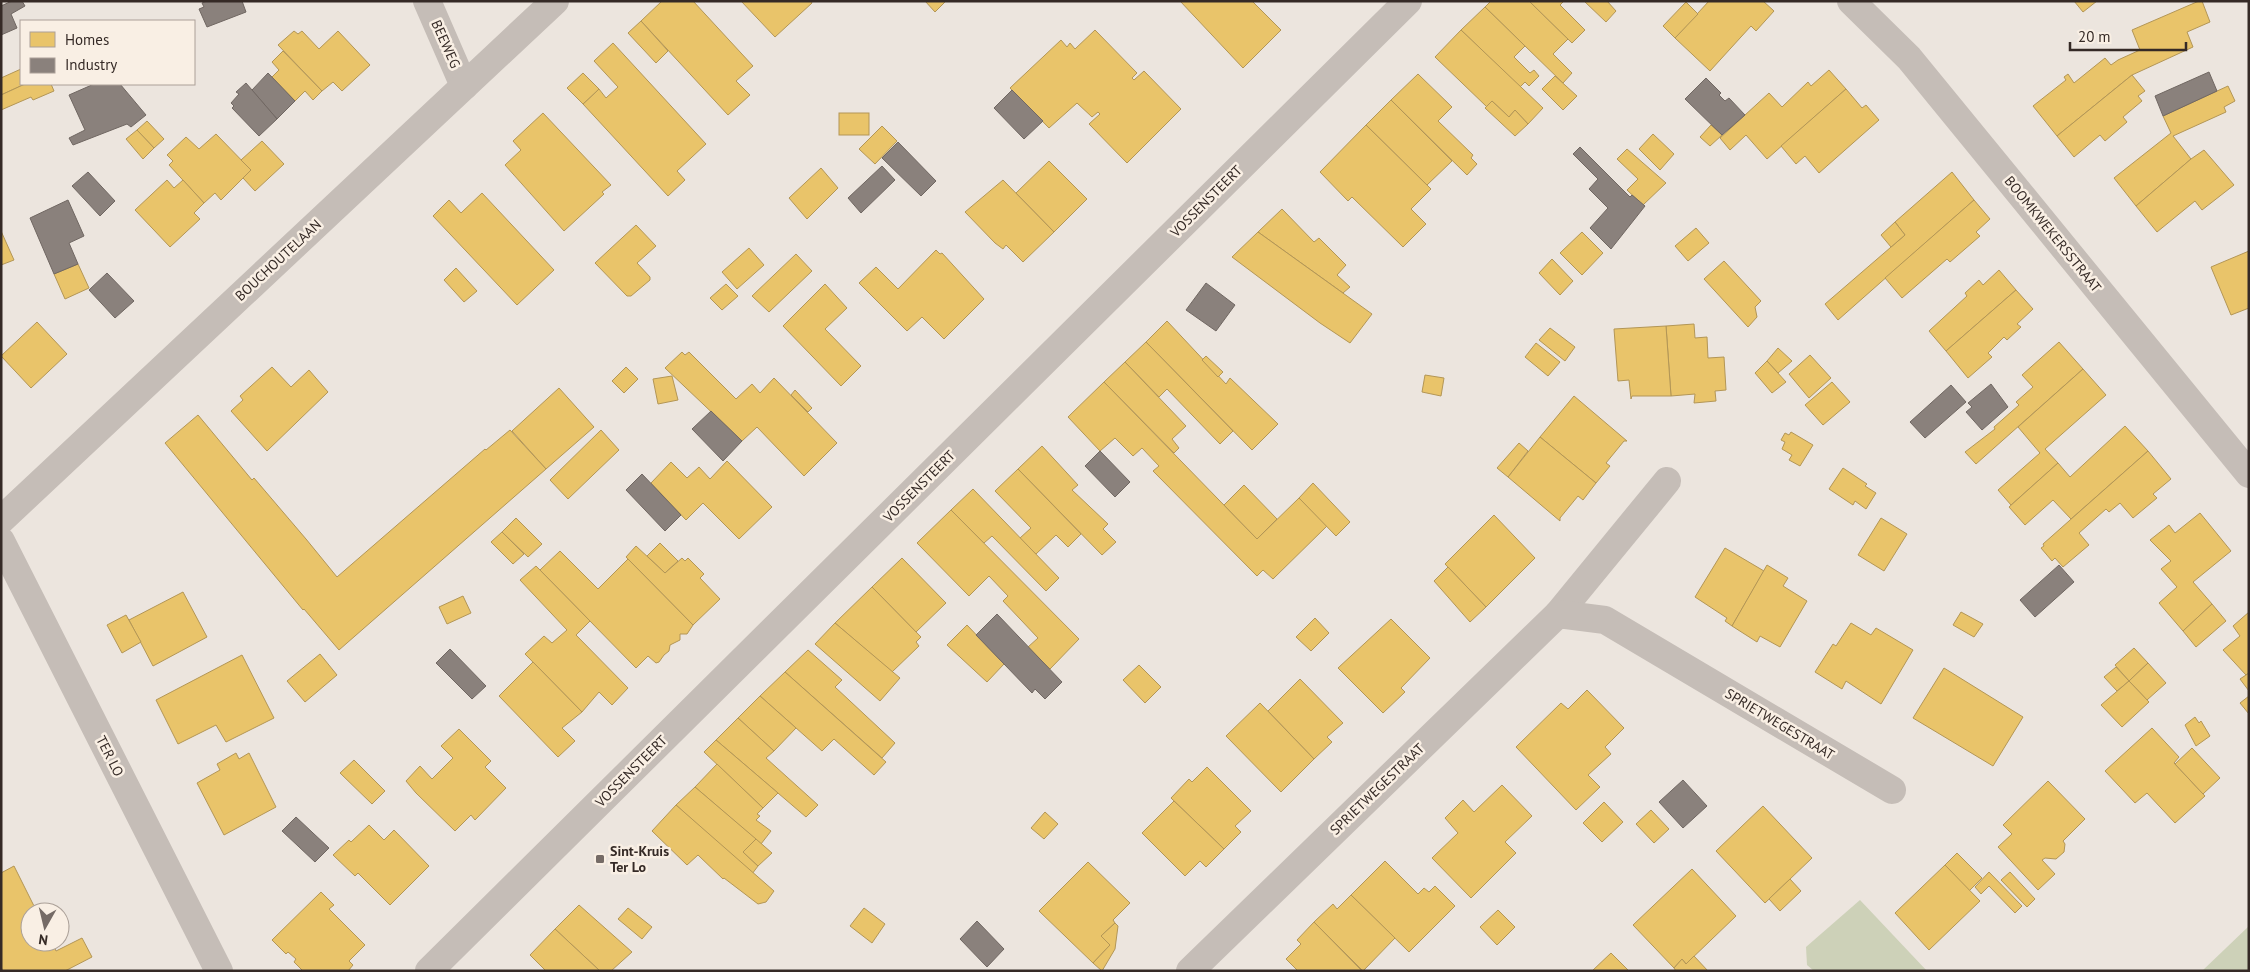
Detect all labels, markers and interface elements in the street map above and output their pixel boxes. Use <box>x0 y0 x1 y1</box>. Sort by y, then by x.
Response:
street label: BEEWEG <box>427 17 465 71</box>
legend <box>20 20 195 85</box>
scale bar <box>2070 20 2186 52</box>
text: 20 m <box>2078 27 2111 46</box>
text: Homes <box>65 30 109 49</box>
text: Industry <box>65 55 117 74</box>
street label: VOSSENSTEERT <box>1166 161 1246 241</box>
street label: BOOMKWEKERSSTRAAT <box>2001 172 2106 296</box>
street label: BOUCHOUTELAAN <box>231 215 325 305</box>
street label: VOSSENSTEERT <box>879 446 959 526</box>
street label: SPRIETWEGESTRAAT <box>1722 684 1838 764</box>
street label: VOSSENSTEERT <box>591 731 671 811</box>
street label: TER LO <box>92 733 128 779</box>
street label: SPRIETWEGESTRAAT <box>1326 739 1428 839</box>
place label: Sint-Kruis Ter Lo <box>610 842 669 876</box>
marker: Sint-Kruis Ter Lo <box>594 853 606 865</box>
north arrow <box>20 902 70 952</box>
text: N <box>37 930 49 949</box>

